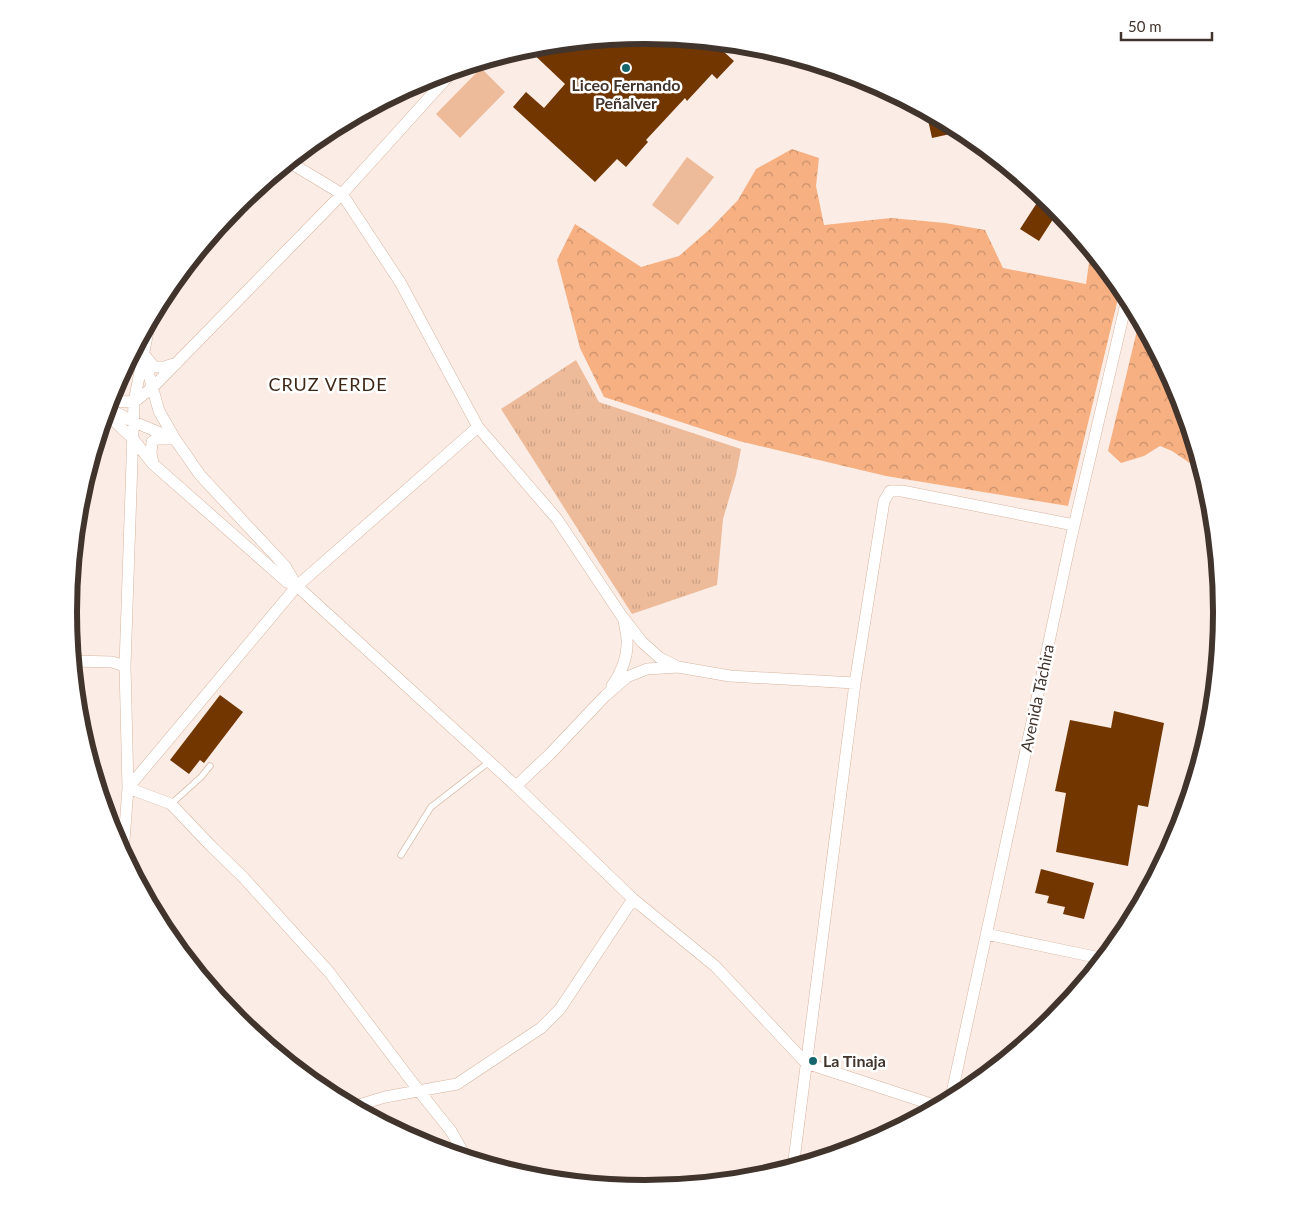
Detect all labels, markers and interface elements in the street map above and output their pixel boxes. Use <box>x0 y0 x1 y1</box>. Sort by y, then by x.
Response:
scale bar <box>1121 10 1212 42</box>
text: 50 m <box>1128 17 1162 35</box>
marker: Liceo Fernando Peñalver <box>620 62 632 74</box>
place label: Liceo Fernando Peñalver <box>572 75 680 112</box>
district label: CRUZ VERDE <box>268 373 388 395</box>
street label: Avenida Táchira <box>1016 642 1057 753</box>
place label: La Tinaja <box>823 1051 886 1070</box>
marker: La Tinaja <box>807 1055 819 1067</box>

